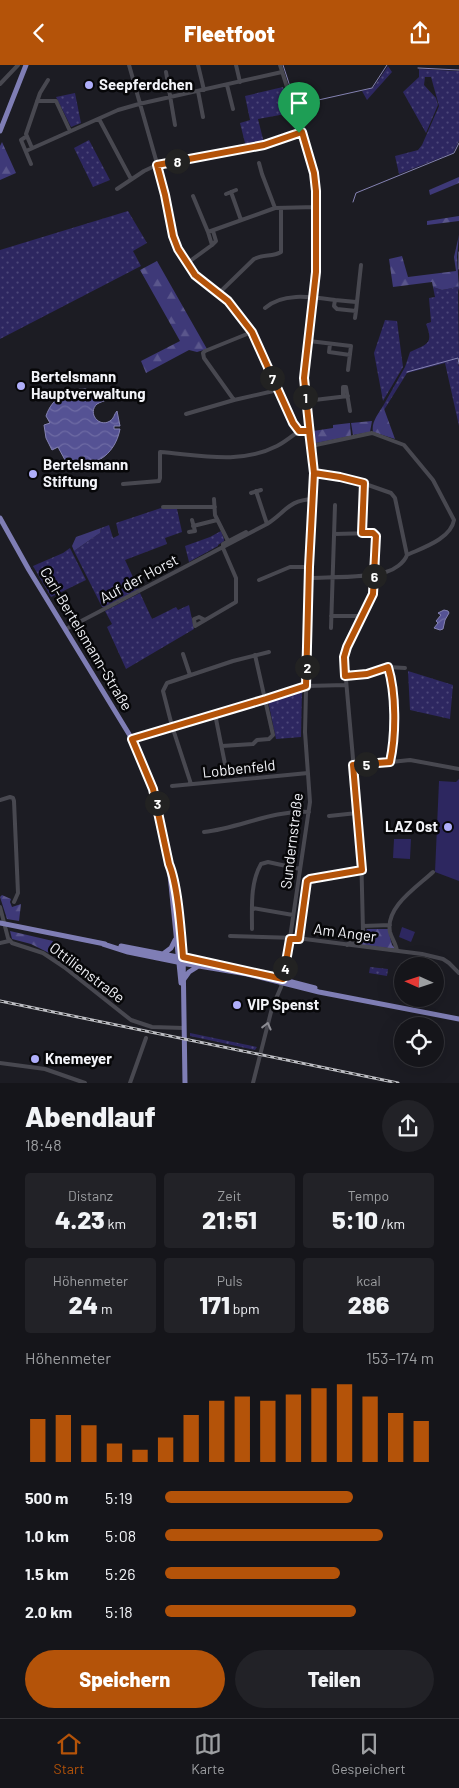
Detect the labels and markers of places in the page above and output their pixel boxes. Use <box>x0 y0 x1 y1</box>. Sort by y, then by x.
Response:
place label: Seepferdchen <box>99 75 193 93</box>
marker: Seepferdchen <box>83 79 95 91</box>
pin <box>278 82 320 133</box>
pin: 8 <box>164 149 190 173</box>
pin: 7 <box>260 365 284 391</box>
place label: Bertelsmann Hauptverwaltung <box>31 367 145 402</box>
marker: Bertelsmann Hauptverwaltung <box>15 380 27 392</box>
pin: 1 <box>292 385 318 409</box>
place label: Bertelsmann Stiftung <box>43 455 128 490</box>
marker: Bertelsmann Stiftung <box>27 468 39 480</box>
pin: 6 <box>362 563 386 589</box>
pin: 2 <box>294 655 320 679</box>
pin: 5 <box>354 751 378 777</box>
pin: 3 <box>144 791 170 815</box>
place label: LAZ Ost <box>385 817 438 835</box>
marker: LAZ Ost <box>442 821 454 833</box>
pin: 4 <box>272 955 298 981</box>
place label: VIP Spenst <box>247 995 320 1013</box>
marker: VIP Spenst <box>231 999 243 1011</box>
place label: Knemeyer <box>45 1049 112 1067</box>
marker: Knemeyer <box>29 1053 41 1065</box>

